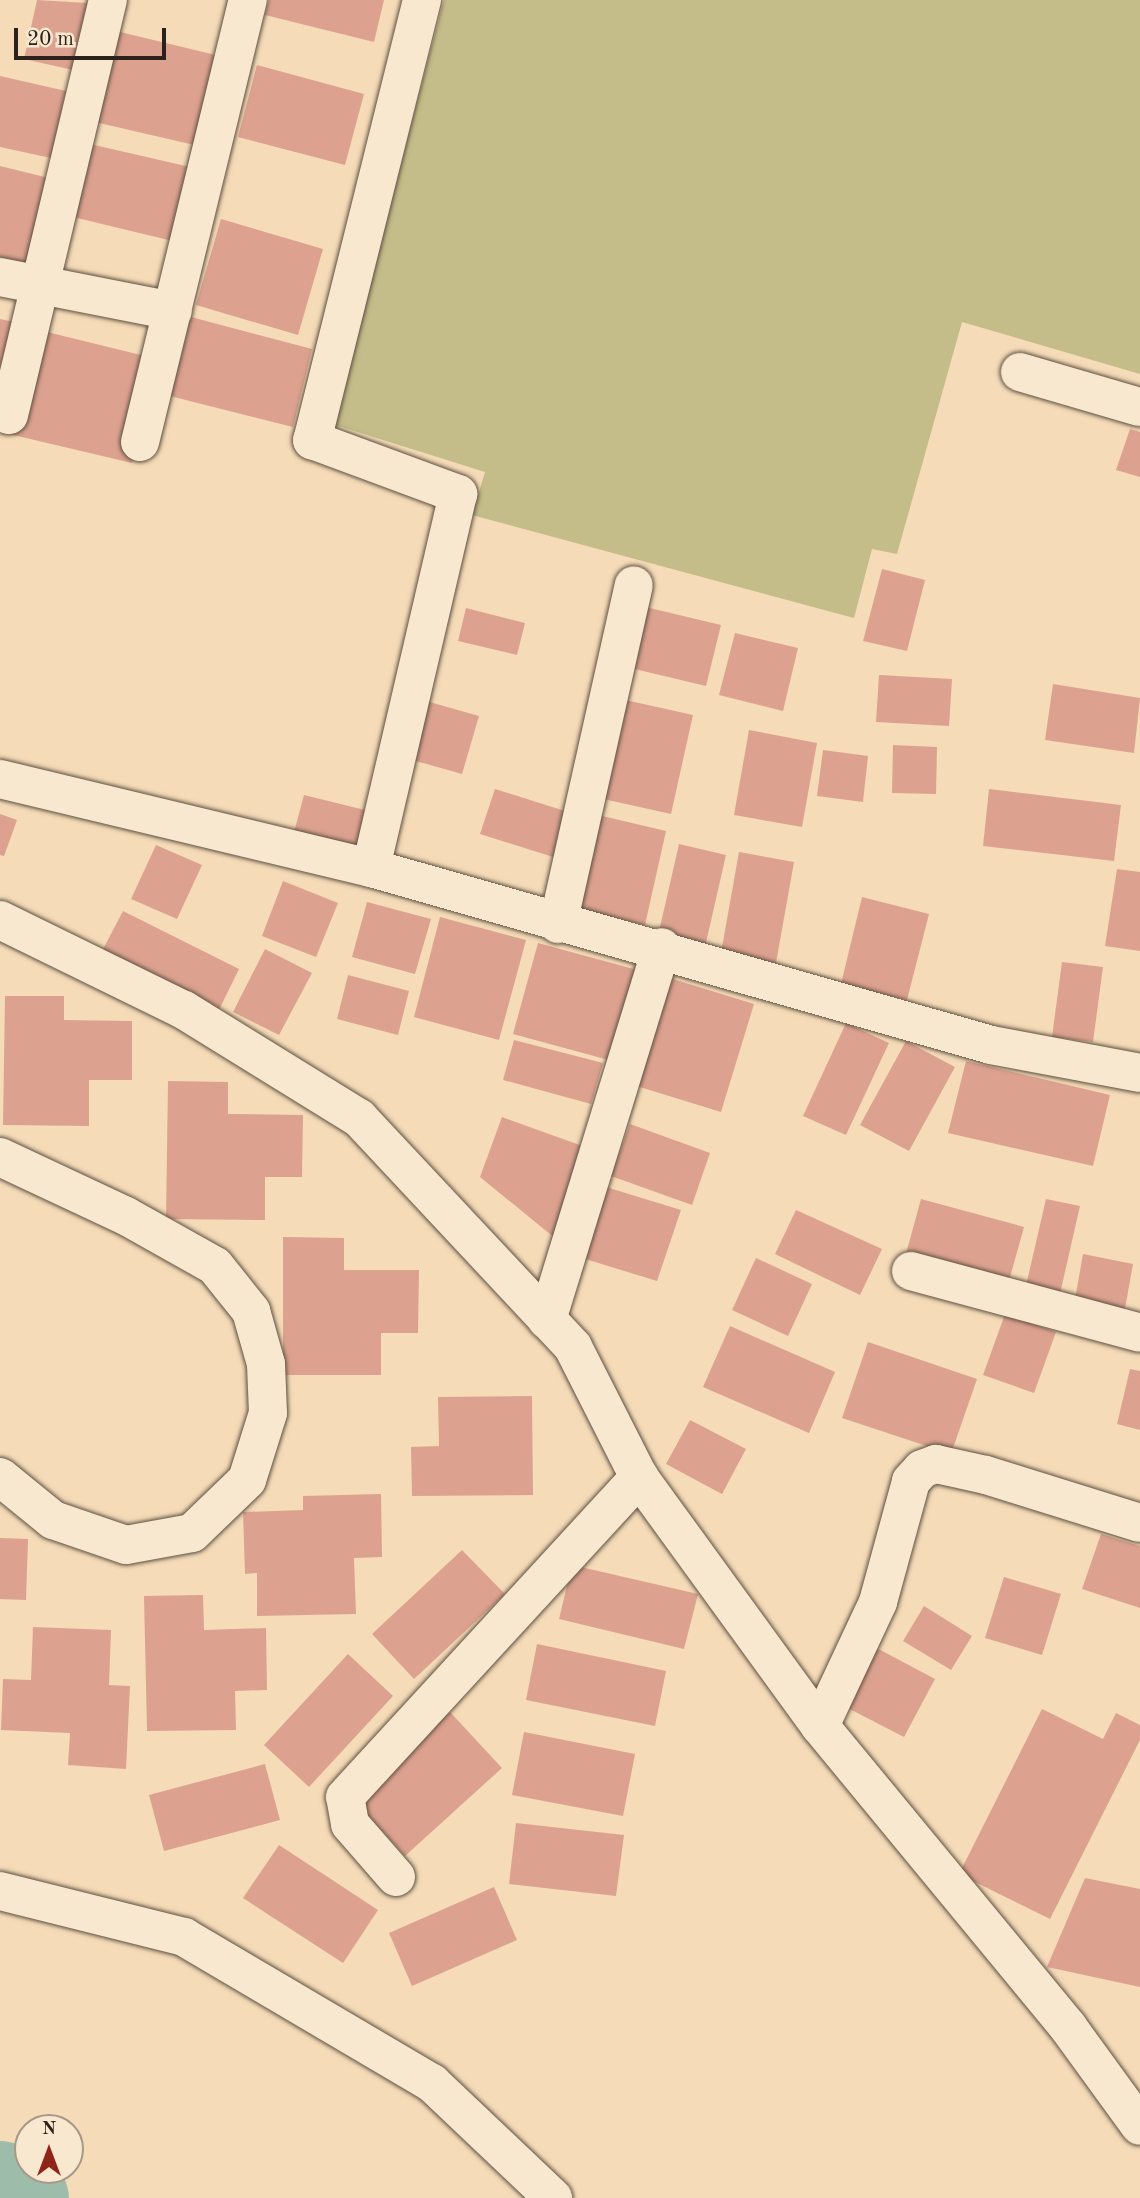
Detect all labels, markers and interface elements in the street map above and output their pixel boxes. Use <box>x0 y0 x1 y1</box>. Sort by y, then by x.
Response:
scale bar <box>18 14 170 58</box>
text: 20 m <box>27 29 74 50</box>
north arrow <box>14 2114 84 2184</box>
text: N <box>42 2120 56 2139</box>

